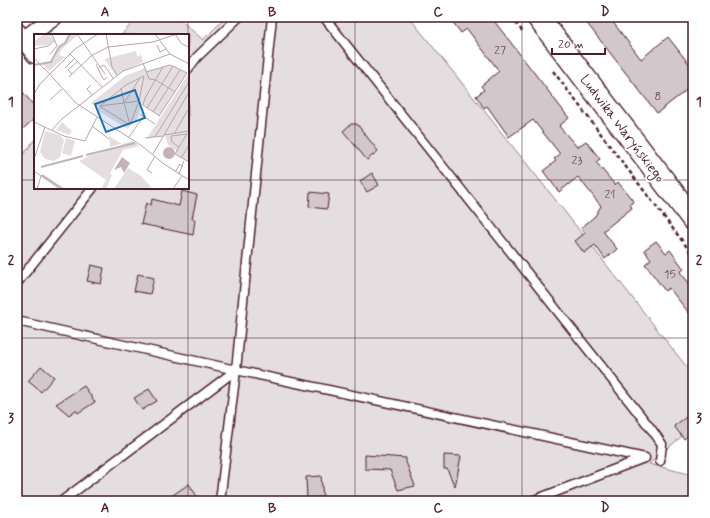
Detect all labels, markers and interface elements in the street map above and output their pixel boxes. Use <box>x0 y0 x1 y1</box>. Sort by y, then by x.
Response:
text: A <box>101 4 109 21</box>
text: B <box>268 4 277 21</box>
text: C <box>433 4 443 21</box>
text: D <box>601 4 610 21</box>
scale bar <box>552 30 605 56</box>
inset map <box>34 34 189 189</box>
text: 20 m <box>558 37 584 53</box>
house number: 27 <box>494 43 506 59</box>
street label: Ludwika Waryńskiego <box>575 71 669 187</box>
house number: 8 <box>655 89 661 105</box>
text: 1 <box>8 94 14 111</box>
text: 1 <box>696 94 702 111</box>
house number: 23 <box>572 153 582 169</box>
house number: 21 <box>604 187 616 203</box>
text: 2 <box>8 252 15 269</box>
text: 2 <box>696 252 703 269</box>
house number: 15 <box>664 267 676 283</box>
text: 3 <box>8 410 14 427</box>
text: 3 <box>696 410 702 427</box>
text: A <box>101 500 109 517</box>
text: B <box>268 500 277 517</box>
text: C <box>433 500 443 517</box>
text: D <box>601 500 610 517</box>

